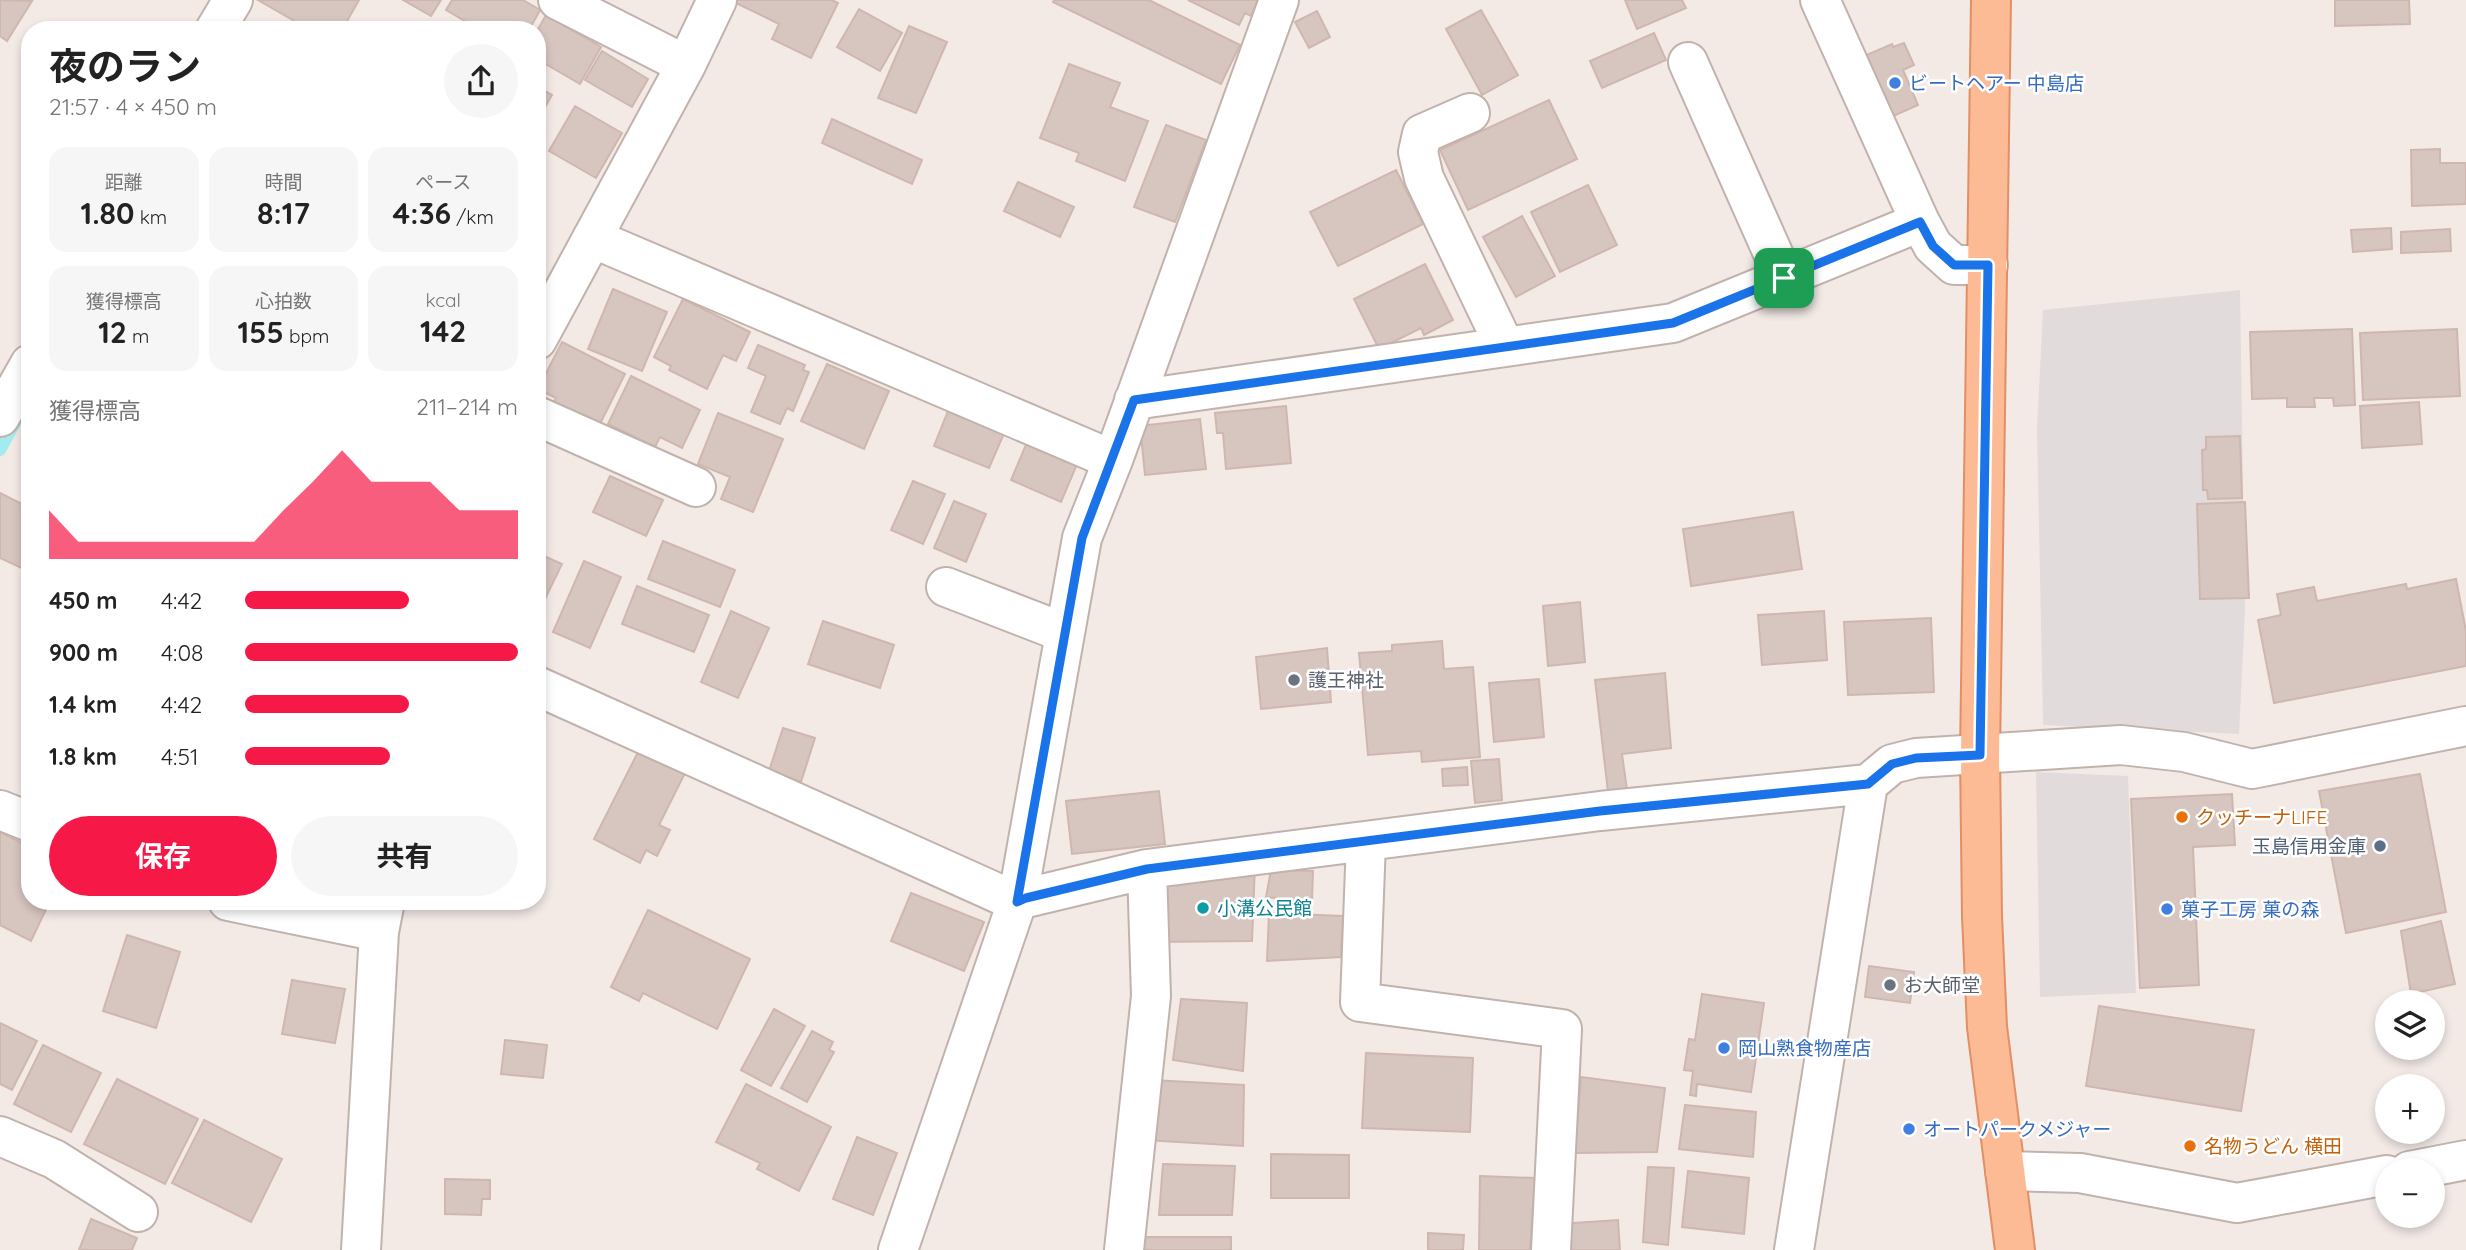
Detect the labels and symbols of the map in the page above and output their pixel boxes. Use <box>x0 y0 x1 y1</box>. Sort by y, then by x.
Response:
place label: ビートヘアー 中島店 <box>1909 71 2084 95</box>
marker: ビートヘアー 中島店 <box>1887 75 1903 91</box>
pin <box>1754 248 1814 308</box>
place label: 護王神社 <box>1308 668 1384 692</box>
marker: 護王神社 <box>1286 672 1302 688</box>
place label: クッチーナLIFE <box>2196 805 2327 829</box>
marker: クッチーナLIFE <box>2174 809 2190 825</box>
place label: 玉島信用金庫 <box>2252 834 2366 858</box>
marker: 玉島信用金庫 <box>2372 838 2388 854</box>
place label: 小溝公民館 <box>1217 896 1312 920</box>
place label: 菓子工房 菓の森 <box>2181 897 2319 921</box>
marker: 小溝公民館 <box>1195 900 1211 916</box>
marker: 菓子工房 菓の森 <box>2159 901 2175 917</box>
place label: お大師堂 <box>1904 973 1980 997</box>
marker: お大師堂 <box>1882 977 1898 993</box>
place label: 岡山熟食物産店 <box>1738 1036 1871 1060</box>
marker: 岡山熟食物産店 <box>1716 1040 1732 1056</box>
place label: オートパークメジャー <box>1923 1117 2111 1141</box>
marker: オートパークメジャー <box>1901 1121 1917 1137</box>
place label: 名物うどん 横田 <box>2204 1134 2342 1158</box>
marker: 名物うどん 横田 <box>2182 1138 2198 1154</box>

